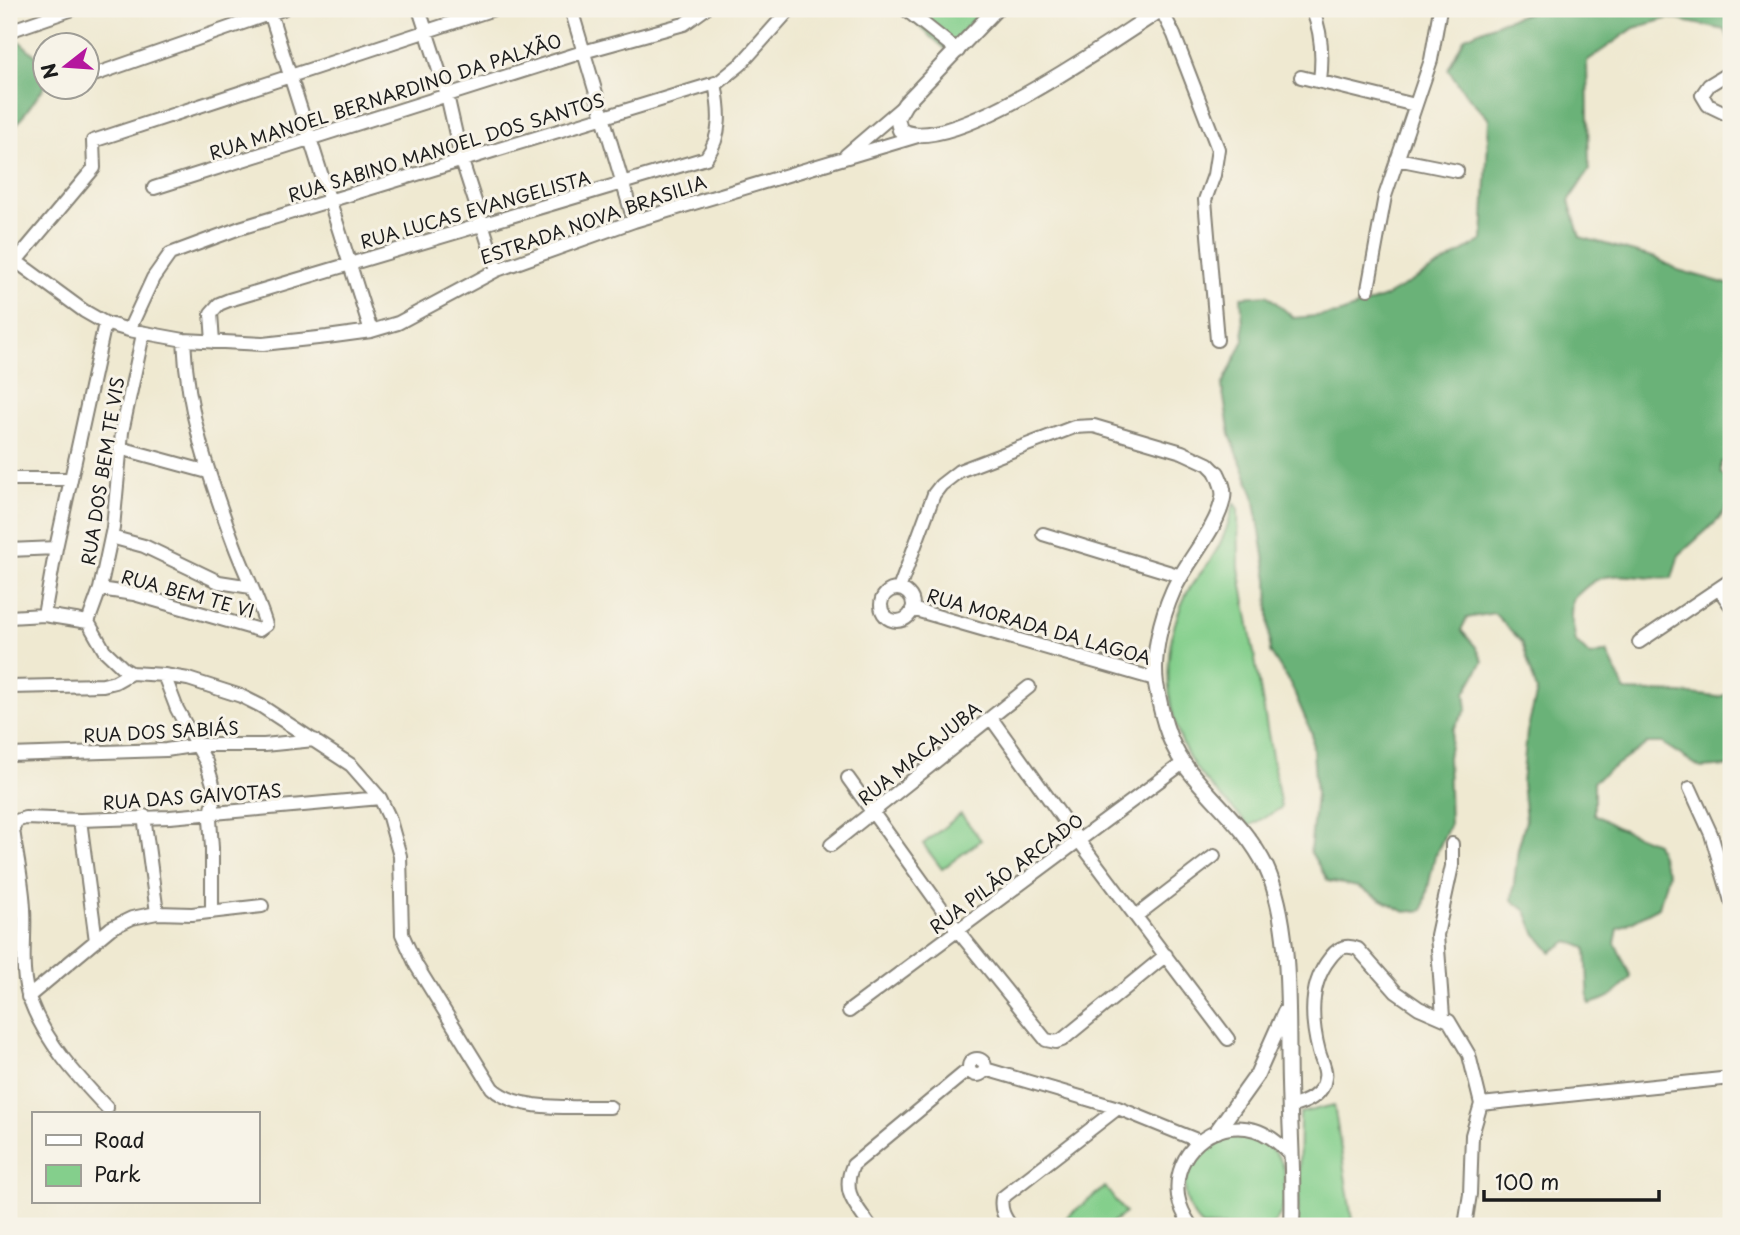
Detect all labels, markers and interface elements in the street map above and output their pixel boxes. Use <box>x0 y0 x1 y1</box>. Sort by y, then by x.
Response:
street label: RUA MANOEL BERNARDINO DA PALXÃO <box>205 26 565 166</box>
north arrow <box>32 32 102 102</box>
text: N <box>33 60 64 83</box>
street label: RUA SABINO MANOEL DOS SANTOS <box>284 86 608 208</box>
street label: RUA LUCAS EVANGELISTA <box>357 163 593 255</box>
street label: ESTRADA NOVA BRASILIA <box>476 167 710 271</box>
street label: RUA DOS BEM TE VIS <box>74 375 130 567</box>
street label: RUA BEM TE VI <box>118 562 258 624</box>
street label: RUA MORADA DA LAGOA <box>924 581 1154 671</box>
street label: RUA MACAJUBA <box>852 695 987 811</box>
street label: RUA DOS SABIÁS <box>82 713 240 749</box>
street label: RUA DAS GAIVOTAS <box>102 776 282 816</box>
street label: RUA PILÃO ARCADO <box>923 806 1089 940</box>
legend <box>32 1112 259 1204</box>
text: Road <box>94 1123 145 1155</box>
text: Park <box>94 1157 141 1189</box>
scale bar <box>1484 1158 1660 1202</box>
text: 100 m <box>1495 1165 1559 1197</box>

